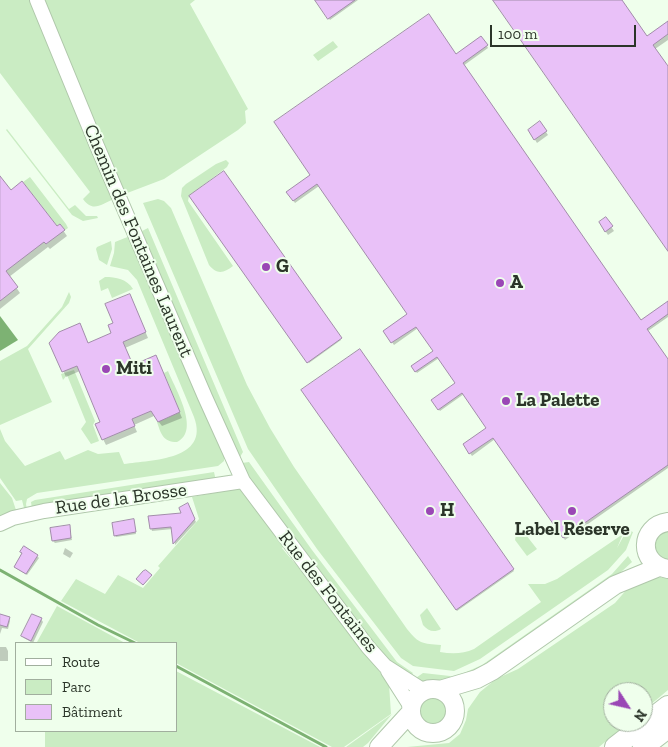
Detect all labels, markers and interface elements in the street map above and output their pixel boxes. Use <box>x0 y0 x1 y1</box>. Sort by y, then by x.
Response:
scale bar <box>493 15 639 47</box>
text: 100 m <box>498 25 537 43</box>
street label: Chemin des Fontaines Laurent <box>79 121 197 361</box>
place label: G <box>276 256 289 278</box>
marker: G <box>260 261 272 273</box>
place label: A <box>510 272 523 294</box>
marker: A <box>494 277 506 289</box>
place label: Miti <box>116 358 152 380</box>
marker: Miti <box>100 363 112 375</box>
place label: La Palette <box>516 390 600 412</box>
marker: La Palette <box>500 395 512 407</box>
street label: Rue de la Brosse <box>54 478 188 520</box>
place label: H <box>440 500 454 522</box>
marker: H <box>424 505 436 517</box>
marker: Label Réserve <box>566 505 578 517</box>
place label: Label Réserve <box>514 519 630 541</box>
street label: Rue des Fontaines <box>273 527 383 657</box>
legend <box>15 642 178 732</box>
text: Route <box>62 653 100 671</box>
text: Parc <box>62 678 91 696</box>
north arrow <box>603 682 653 732</box>
text: Bâtiment <box>62 703 122 721</box>
text: N <box>630 706 650 725</box>

